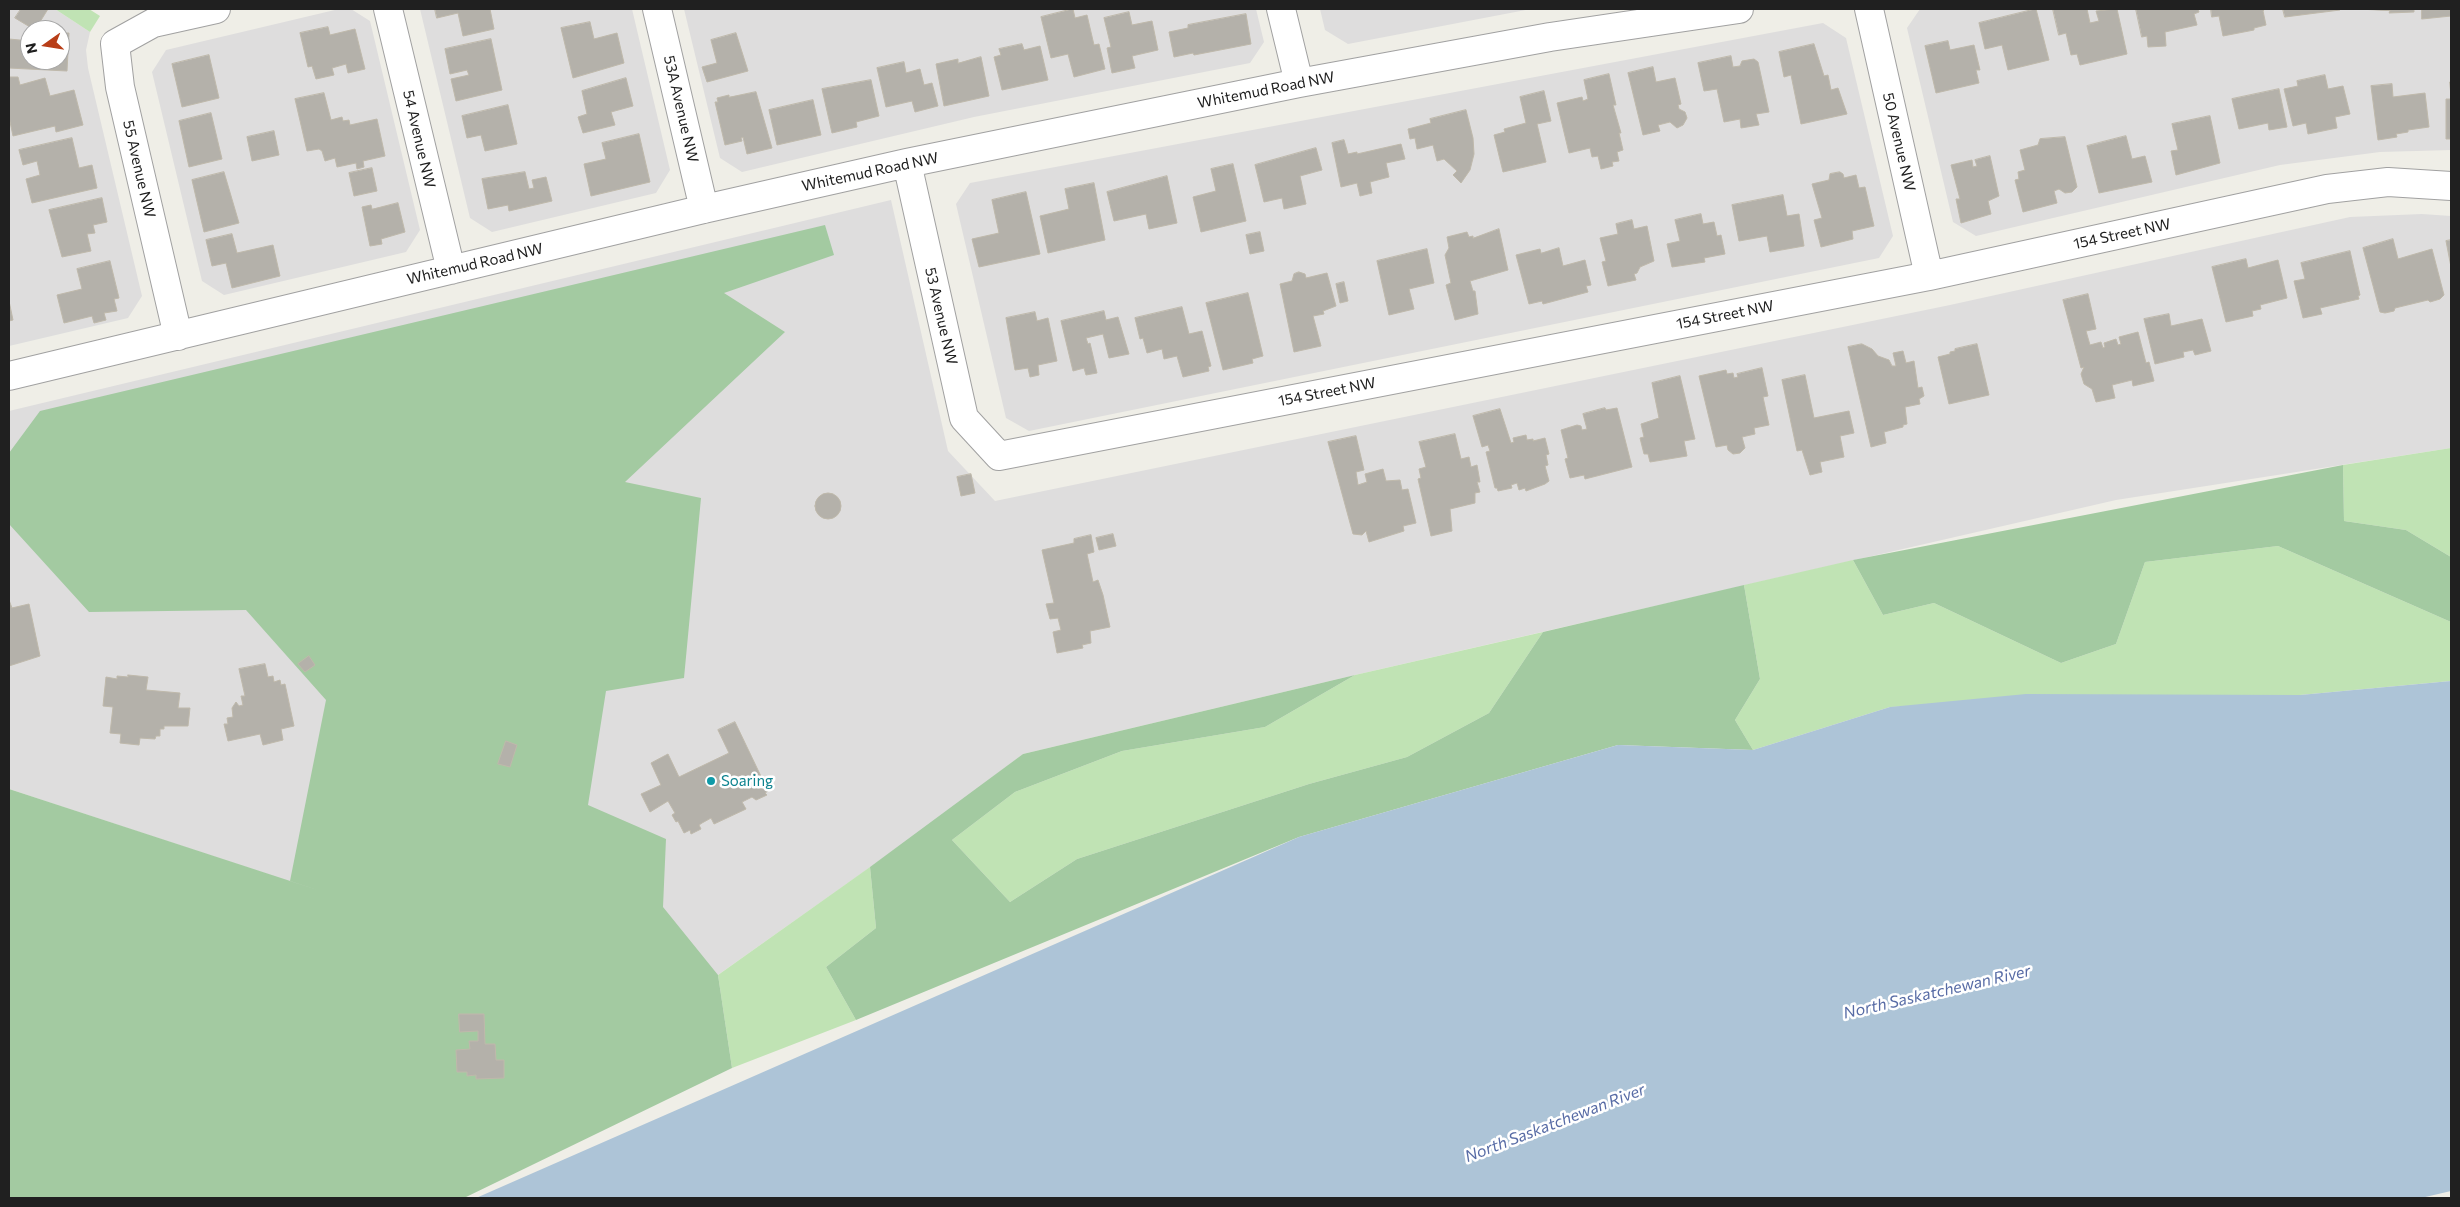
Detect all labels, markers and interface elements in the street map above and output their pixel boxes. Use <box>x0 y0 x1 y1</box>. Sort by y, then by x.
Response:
north arrow <box>20 20 70 70</box>
text: N <box>21 41 40 55</box>
street label: 53A Avenue NW <box>660 54 702 164</box>
street label: Whitemud Road NW <box>1196 68 1336 112</box>
street label: 54 Avenue NW <box>399 88 439 190</box>
street label: 50 Avenue NW <box>1879 91 1919 193</box>
street label: 55 Avenue NW <box>119 118 159 220</box>
street label: Whitemud Road NW <box>800 149 940 195</box>
street label: 154 Street NW <box>2072 215 2172 253</box>
street label: Whitemud Road NW <box>405 240 545 288</box>
street label: 53 Avenue NW <box>921 265 961 367</box>
street label: 154 Street NW <box>1675 297 1775 333</box>
street label: 154 Street NW <box>1277 374 1377 410</box>
place label: Soaring <box>721 772 773 790</box>
marker: Soaring <box>705 775 717 787</box>
water label: North Saskatchewan River <box>1842 961 2032 1023</box>
water label: North Saskatchewan River <box>1462 1080 1648 1166</box>

